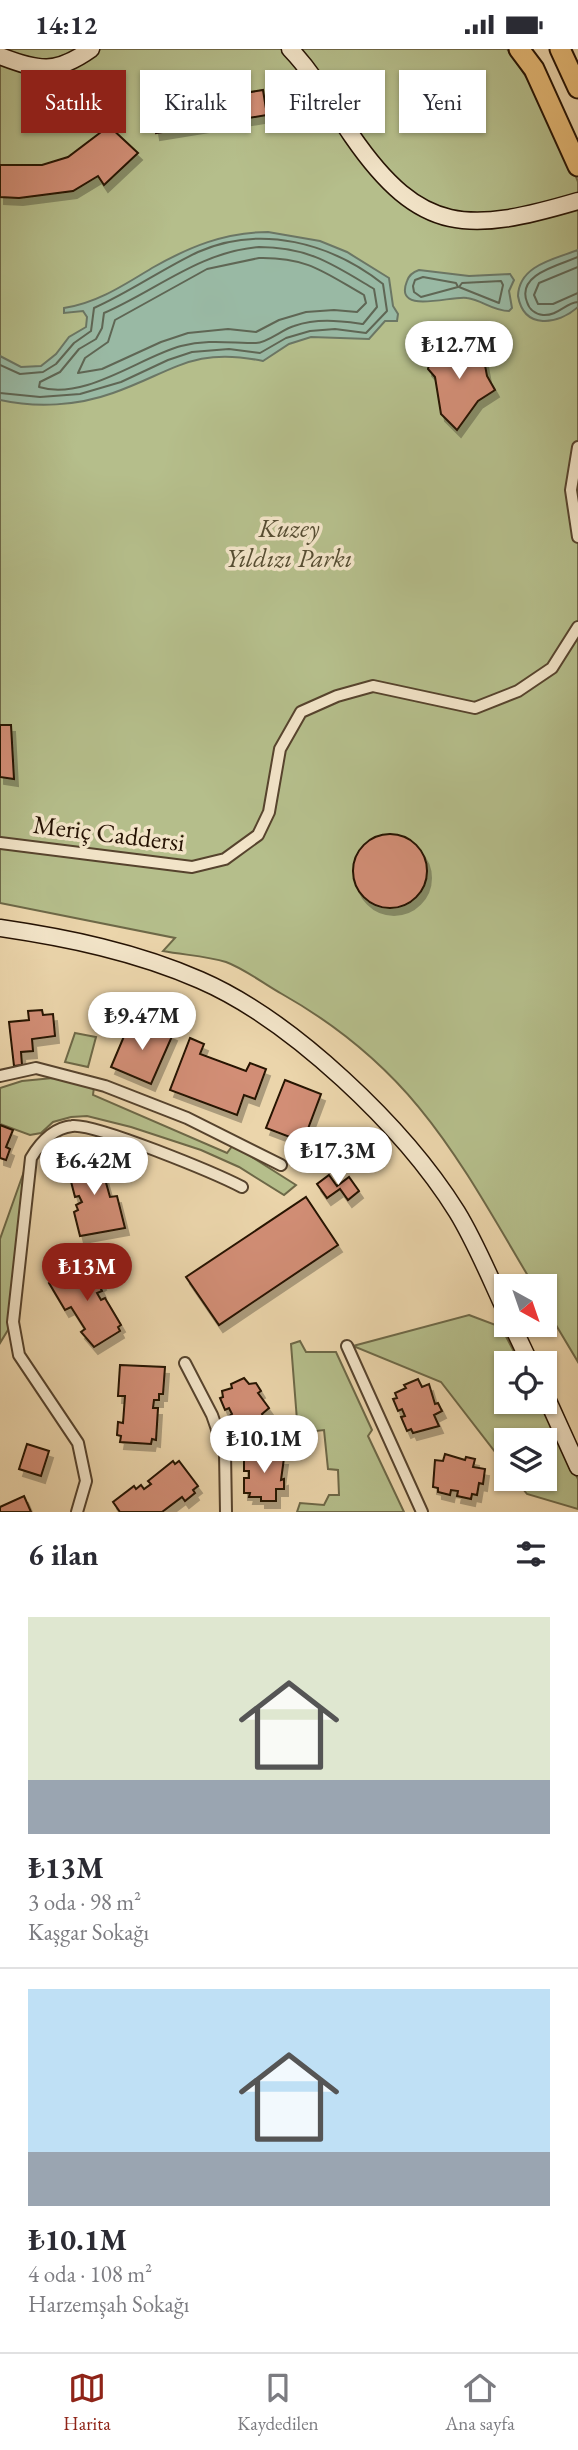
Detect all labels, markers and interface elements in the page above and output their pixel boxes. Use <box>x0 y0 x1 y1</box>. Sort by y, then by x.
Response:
text: 14:12 <box>35 8 97 42</box>
chip: Satılık <box>21 70 126 133</box>
chip: Kiralık <box>140 70 251 133</box>
chip: Filtreler <box>265 70 385 133</box>
chip: Yeni <box>399 70 486 133</box>
pin: ₺12.7M <box>402 321 516 381</box>
text: ₺12.7M <box>421 329 497 359</box>
park label: Kuzey Yıldızı Parkı <box>225 511 353 575</box>
street label: Meriç Caddersi <box>31 807 187 859</box>
pin: ₺9.47M <box>85 993 199 1052</box>
text: ₺9.47M <box>104 1000 180 1030</box>
pin: ₺17.3M <box>281 1127 395 1187</box>
text: ₺17.3M <box>300 1135 376 1165</box>
pin: ₺6.42M <box>37 1137 151 1197</box>
text: ₺6.42M <box>56 1145 132 1175</box>
pin: ₺13M <box>46 1243 128 1303</box>
text: ₺13M <box>58 1251 116 1281</box>
north arrow <box>494 1274 556 1337</box>
map controls <box>494 1274 557 1491</box>
button: locate <box>494 1351 557 1414</box>
pin: ₺10.1M <box>207 1415 321 1475</box>
text: ₺10.1M <box>226 1423 302 1453</box>
button: layers <box>494 1428 557 1491</box>
text: 6 ilan <box>28 1535 99 1574</box>
icon: filters <box>512 1535 550 1573</box>
icon: home <box>226 1662 352 1788</box>
text: ₺13M <box>28 1848 104 1887</box>
text: 3 oda · 98 m² <box>28 1887 141 1917</box>
text: Kaşgar Sokağı <box>28 1917 149 1947</box>
icon: home <box>226 2034 352 2160</box>
text: ₺10.1M <box>28 2220 127 2259</box>
text: 4 oda · 108 m² <box>28 2259 152 2289</box>
text: Harzemşah Sokağı <box>28 2289 189 2319</box>
tab: Harita <box>63 2369 111 2436</box>
tab: Kaydedilen <box>237 2369 319 2436</box>
tab: Ana sayfa <box>445 2369 515 2436</box>

